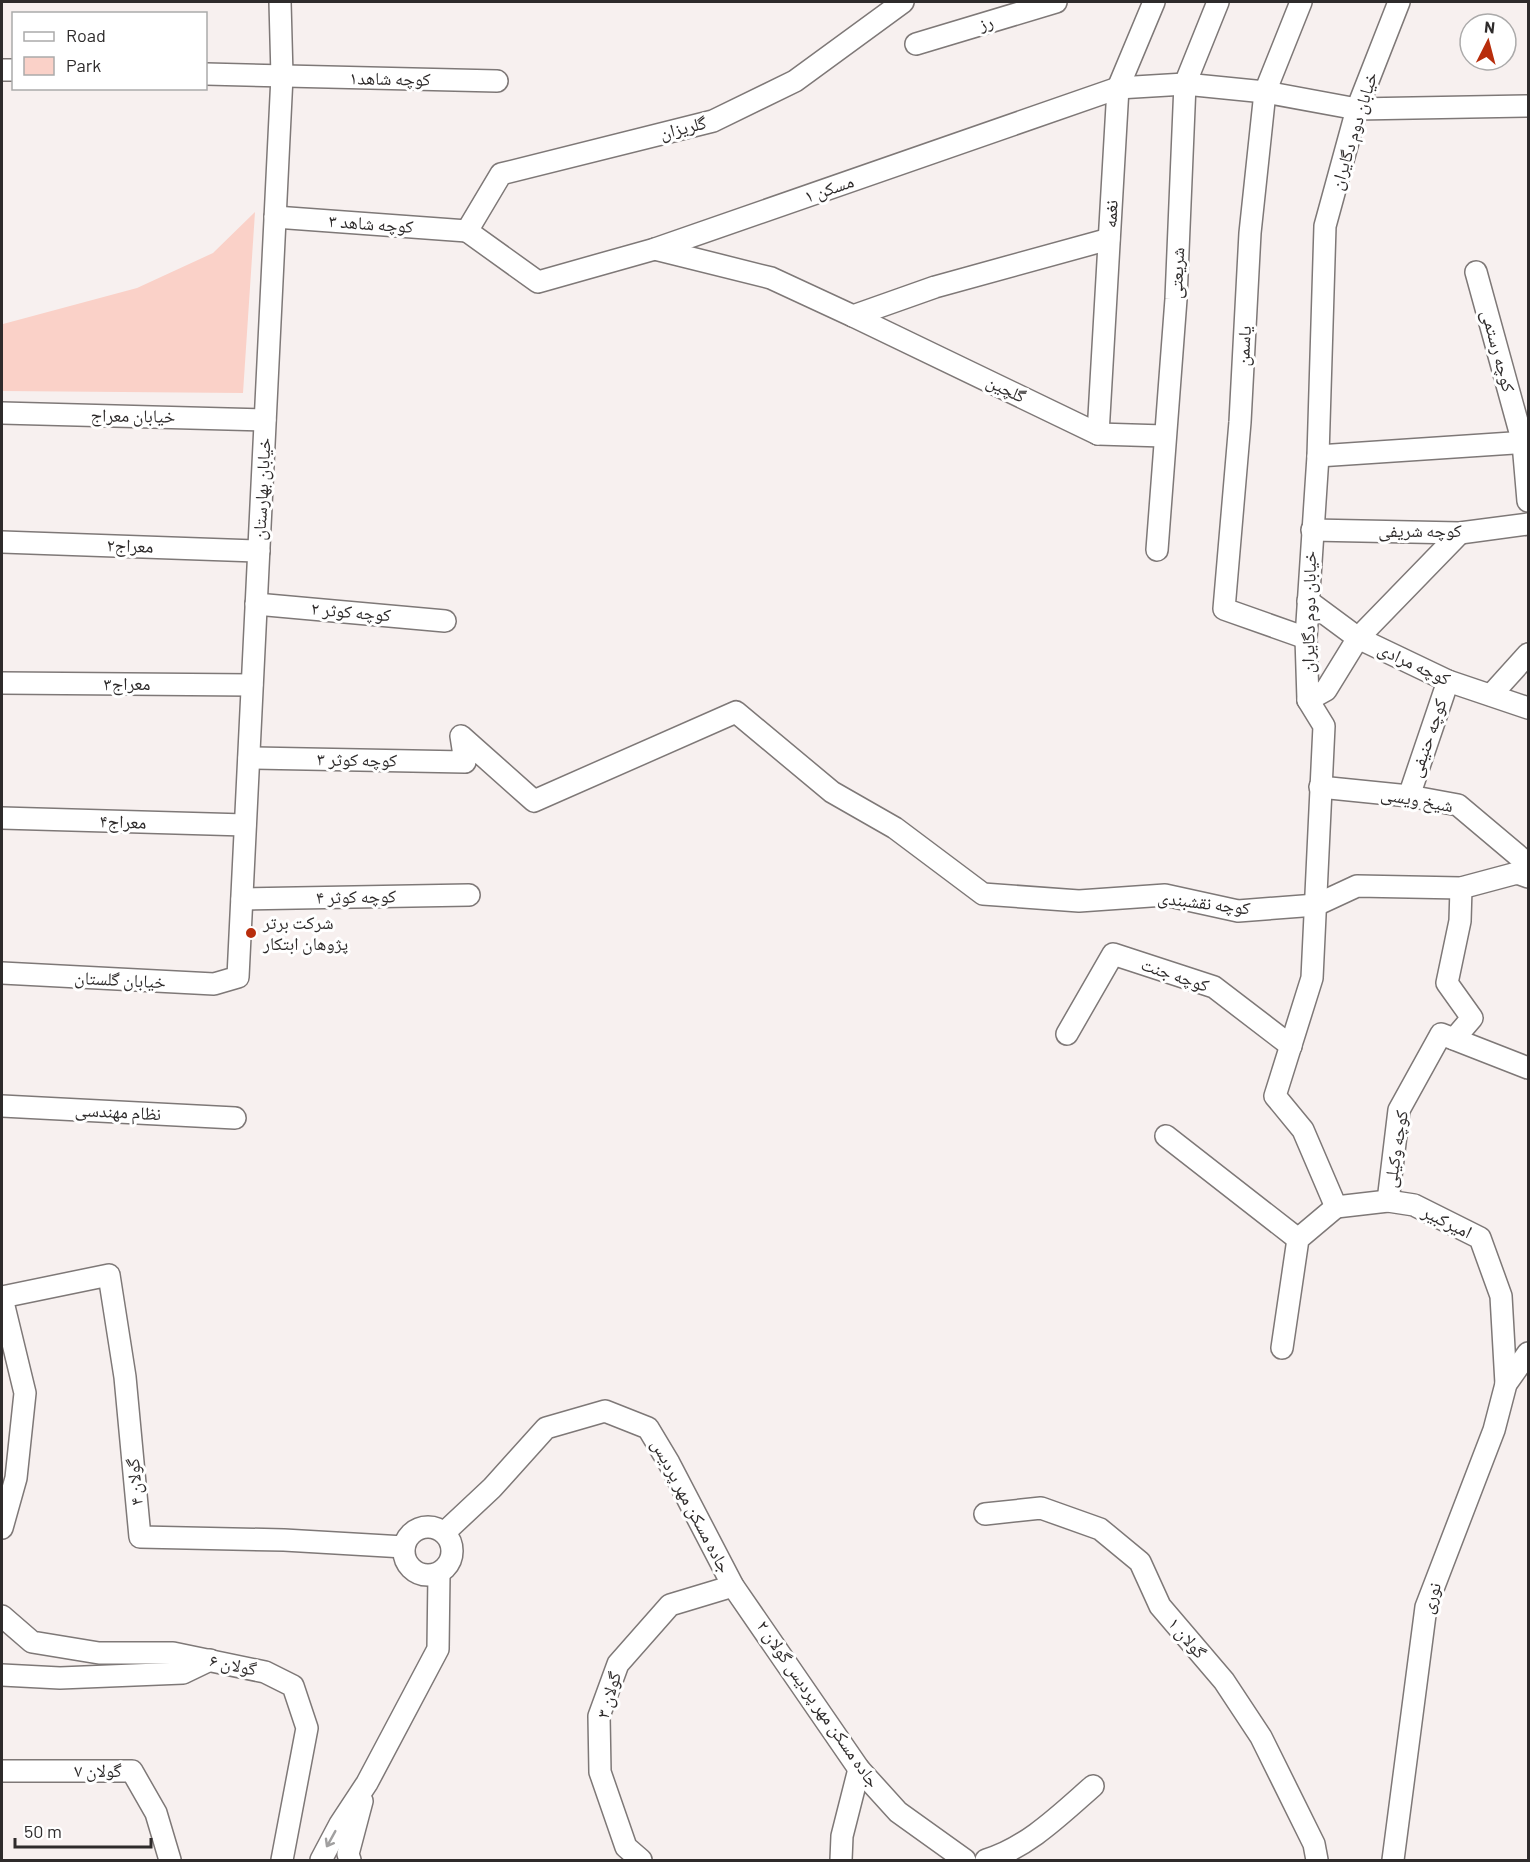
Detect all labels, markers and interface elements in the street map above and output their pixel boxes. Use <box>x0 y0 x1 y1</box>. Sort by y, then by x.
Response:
street label: رز <box>975 9 996 35</box>
legend <box>12 12 207 90</box>
north arrow <box>1458 12 1518 72</box>
text: N <box>1483 17 1496 37</box>
text: Road <box>66 24 106 46</box>
text: Park <box>66 54 101 76</box>
street label: کوچه شاهد۱ <box>349 66 431 90</box>
street label: خیابان دوم دگایران <box>1325 69 1383 193</box>
street label: گلریزان <box>657 110 709 144</box>
street label: مسکن ۱ <box>801 169 857 208</box>
street label: نغمه <box>1098 199 1122 228</box>
street label: کوچه شاهد ۳ <box>328 209 415 238</box>
street label: شریعتی <box>1164 247 1189 299</box>
street label: کوچه رستمی <box>1476 307 1521 395</box>
street label: یاسمن <box>1231 325 1256 367</box>
street label: گلچین <box>983 369 1030 408</box>
street label: خیابان معراج <box>90 403 176 429</box>
street label: خیابان بهارستان <box>247 437 276 541</box>
street label: کوچه شریفی <box>1378 519 1462 542</box>
street label: معراج۲ <box>106 533 154 559</box>
street label: خیابان دوم دگایران <box>1296 551 1322 673</box>
street label: کوچه کوثر ۲ <box>310 597 392 626</box>
street label: کوچه مرادی <box>1374 637 1455 691</box>
street label: معراج۳ <box>104 672 150 696</box>
street label: کوچه حنیفی <box>1403 695 1452 780</box>
street label: کوچه کوثر ۳ <box>317 747 398 771</box>
street label: شیخ ویسی <box>1379 782 1455 818</box>
street label: معراج۴ <box>99 809 147 835</box>
street label: کوچه کوثر ۴ <box>316 884 397 908</box>
street label: کوچه نقشبندی <box>1156 885 1252 920</box>
place label: شرکت برتر پژوهان ابتکار <box>262 911 348 955</box>
marker: شرکت برتر پژوهان ابتکار <box>244 926 258 940</box>
street label: کوچه جنت <box>1138 952 1213 997</box>
street label: خیابان گلستان <box>74 966 166 993</box>
street label: نظام مهندسی <box>74 1098 162 1126</box>
street label: کوچه وکیلی <box>1378 1108 1413 1189</box>
street label: امیرکبیر <box>1418 1199 1476 1243</box>
street label: جاده مسکن مهر پردیس <box>646 1435 736 1577</box>
street label: گولان ۴ <box>121 1457 148 1507</box>
street label: نوری <box>1415 1579 1446 1616</box>
street label: گولان ۱ <box>1163 1612 1212 1664</box>
street label: جاده مسکن مهر پردیس گولان ۲ <box>752 1615 885 1792</box>
street label: گولان ۶ <box>207 1648 259 1681</box>
street label: گولان ۳ <box>591 1668 626 1721</box>
street label: گولان ۷ <box>74 1759 122 1782</box>
scale bar <box>15 1811 152 1849</box>
text: 50 m <box>24 1820 62 1842</box>
one-way arrow <box>325 1829 336 1847</box>

